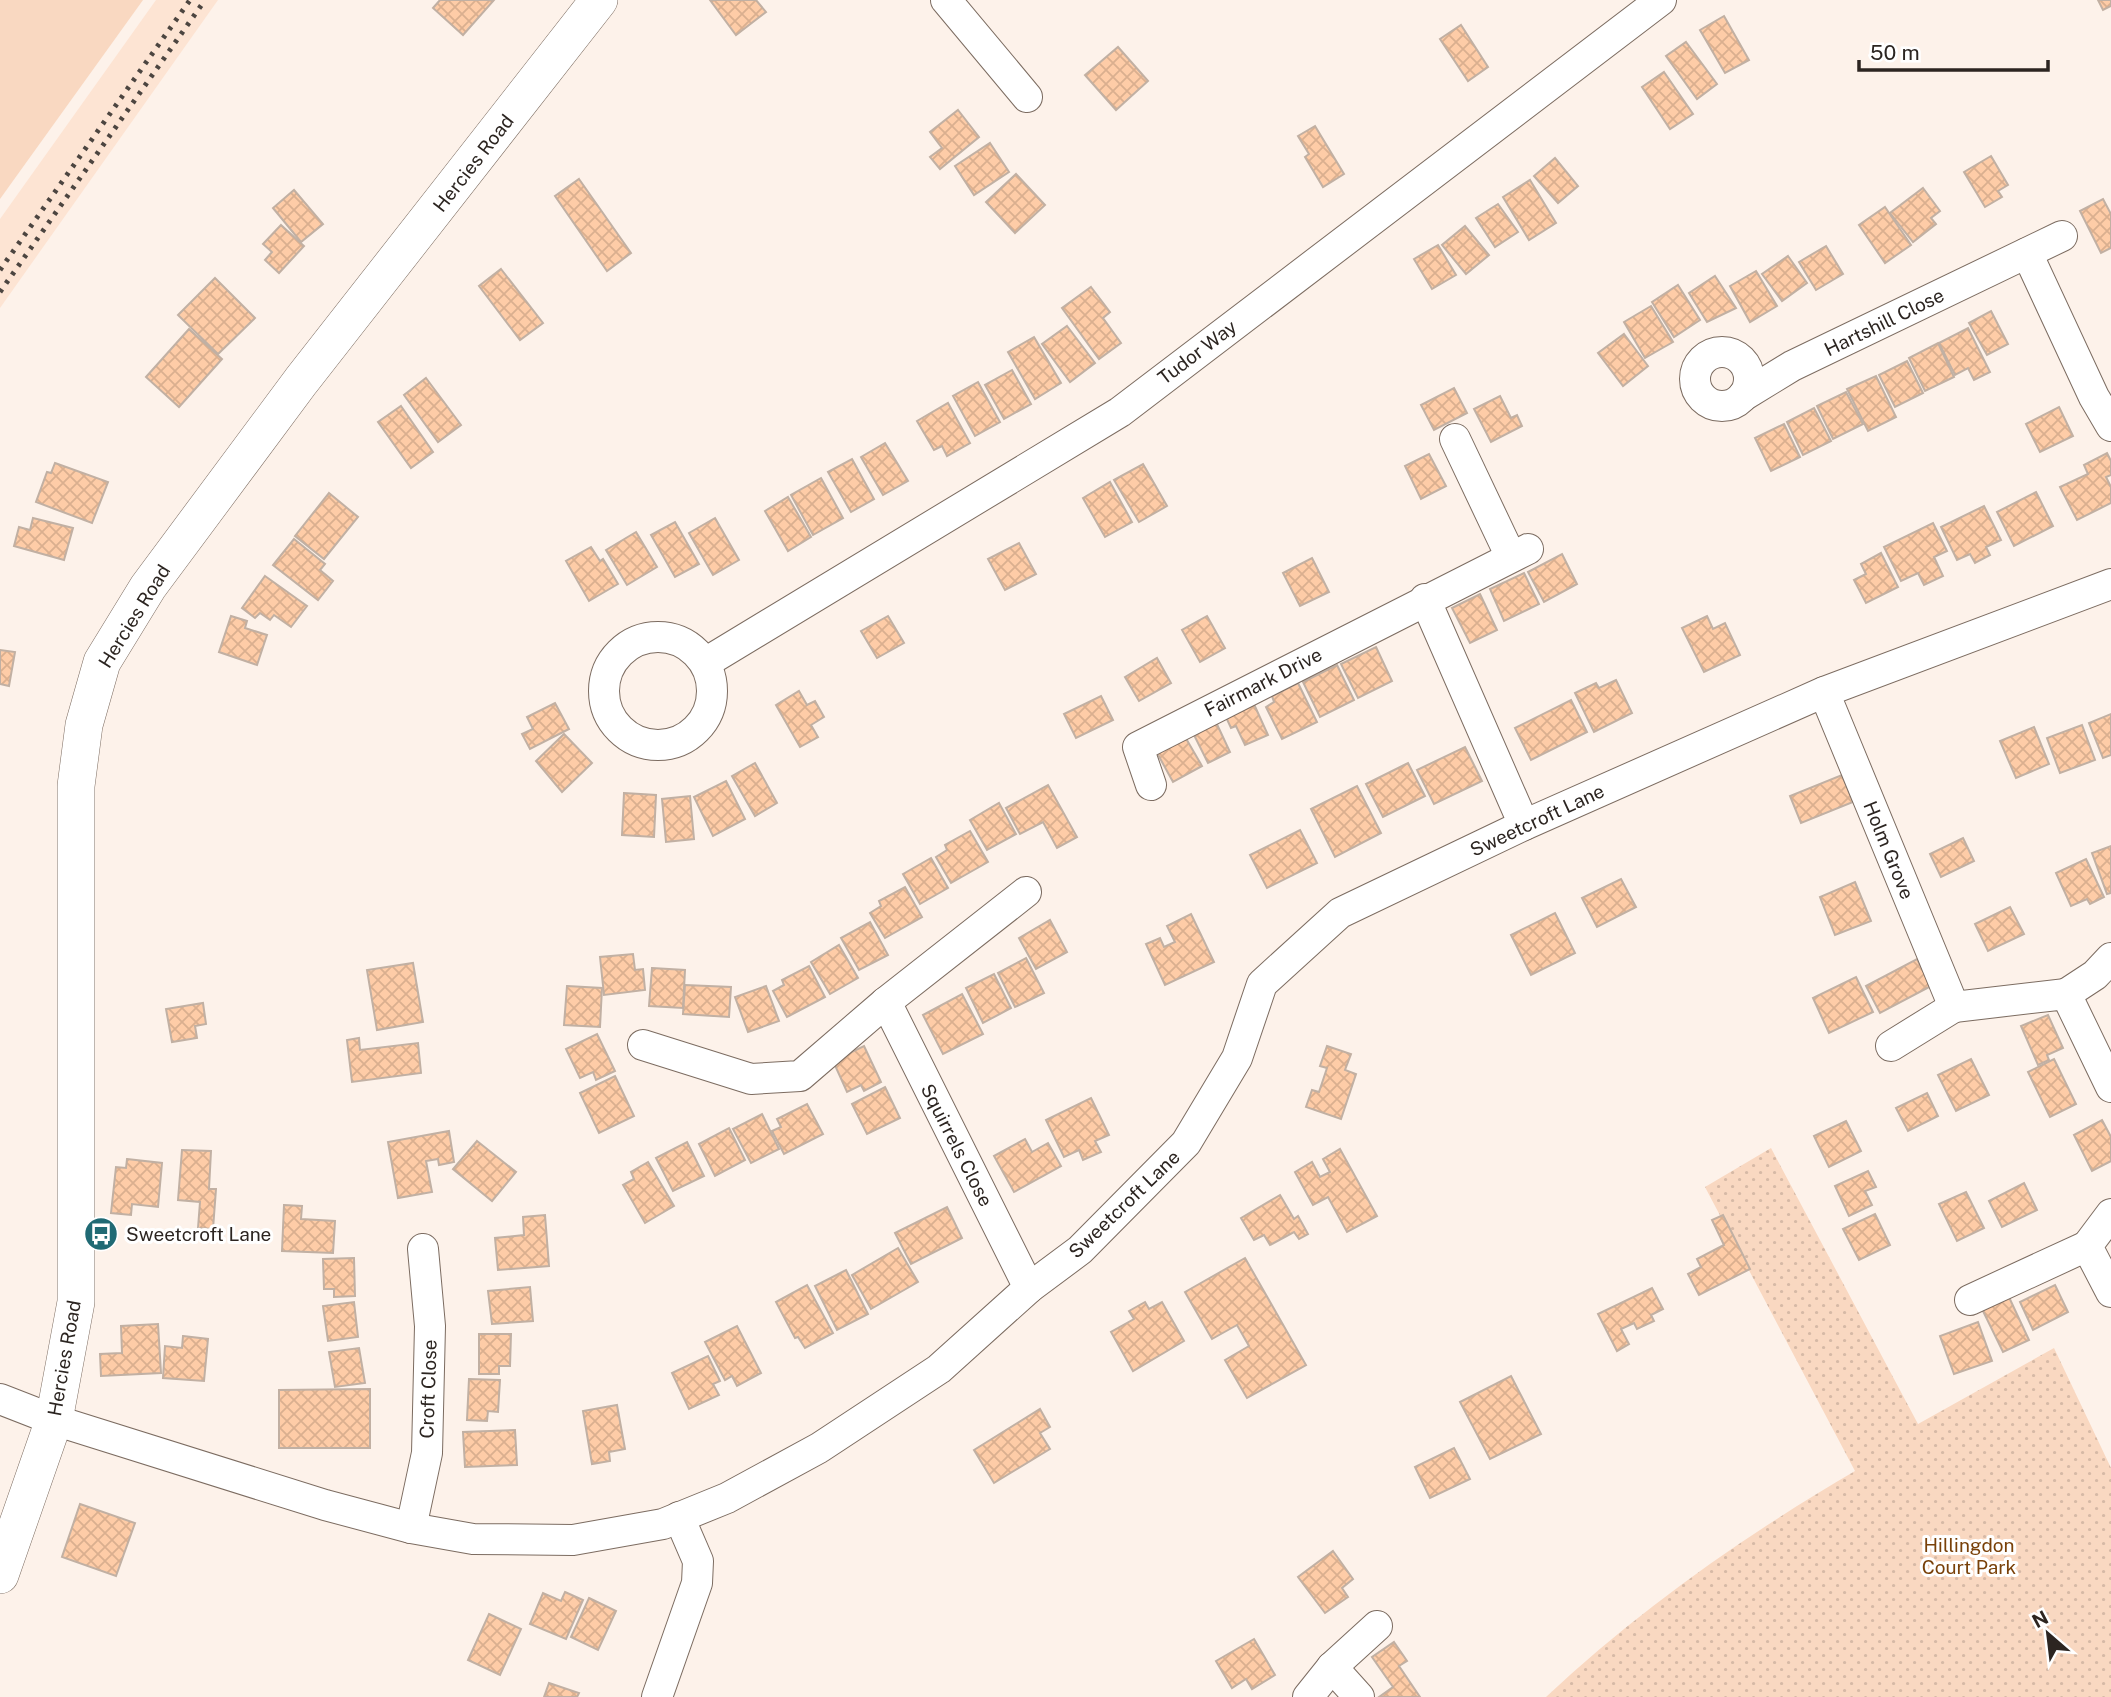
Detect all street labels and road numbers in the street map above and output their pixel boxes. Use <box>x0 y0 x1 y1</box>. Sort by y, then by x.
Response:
street label: Hercies Road <box>428 110 518 216</box>
street label: Hartshill Close <box>1821 284 1947 360</box>
street label: Tudor Way <box>1153 315 1241 389</box>
street label: Hercies Road <box>94 560 174 672</box>
street label: Fairmark Drive <box>1201 643 1325 721</box>
street label: Sweetcroft Lane <box>1466 779 1608 861</box>
street label: Holm Grove <box>1859 798 1919 902</box>
street label: Squirrels Close <box>917 1080 997 1210</box>
street label: Sweetcroft Lane <box>1064 1146 1184 1262</box>
street label: Hercies Road <box>43 1298 85 1418</box>
street label: Croft Close <box>415 1339 441 1439</box>

